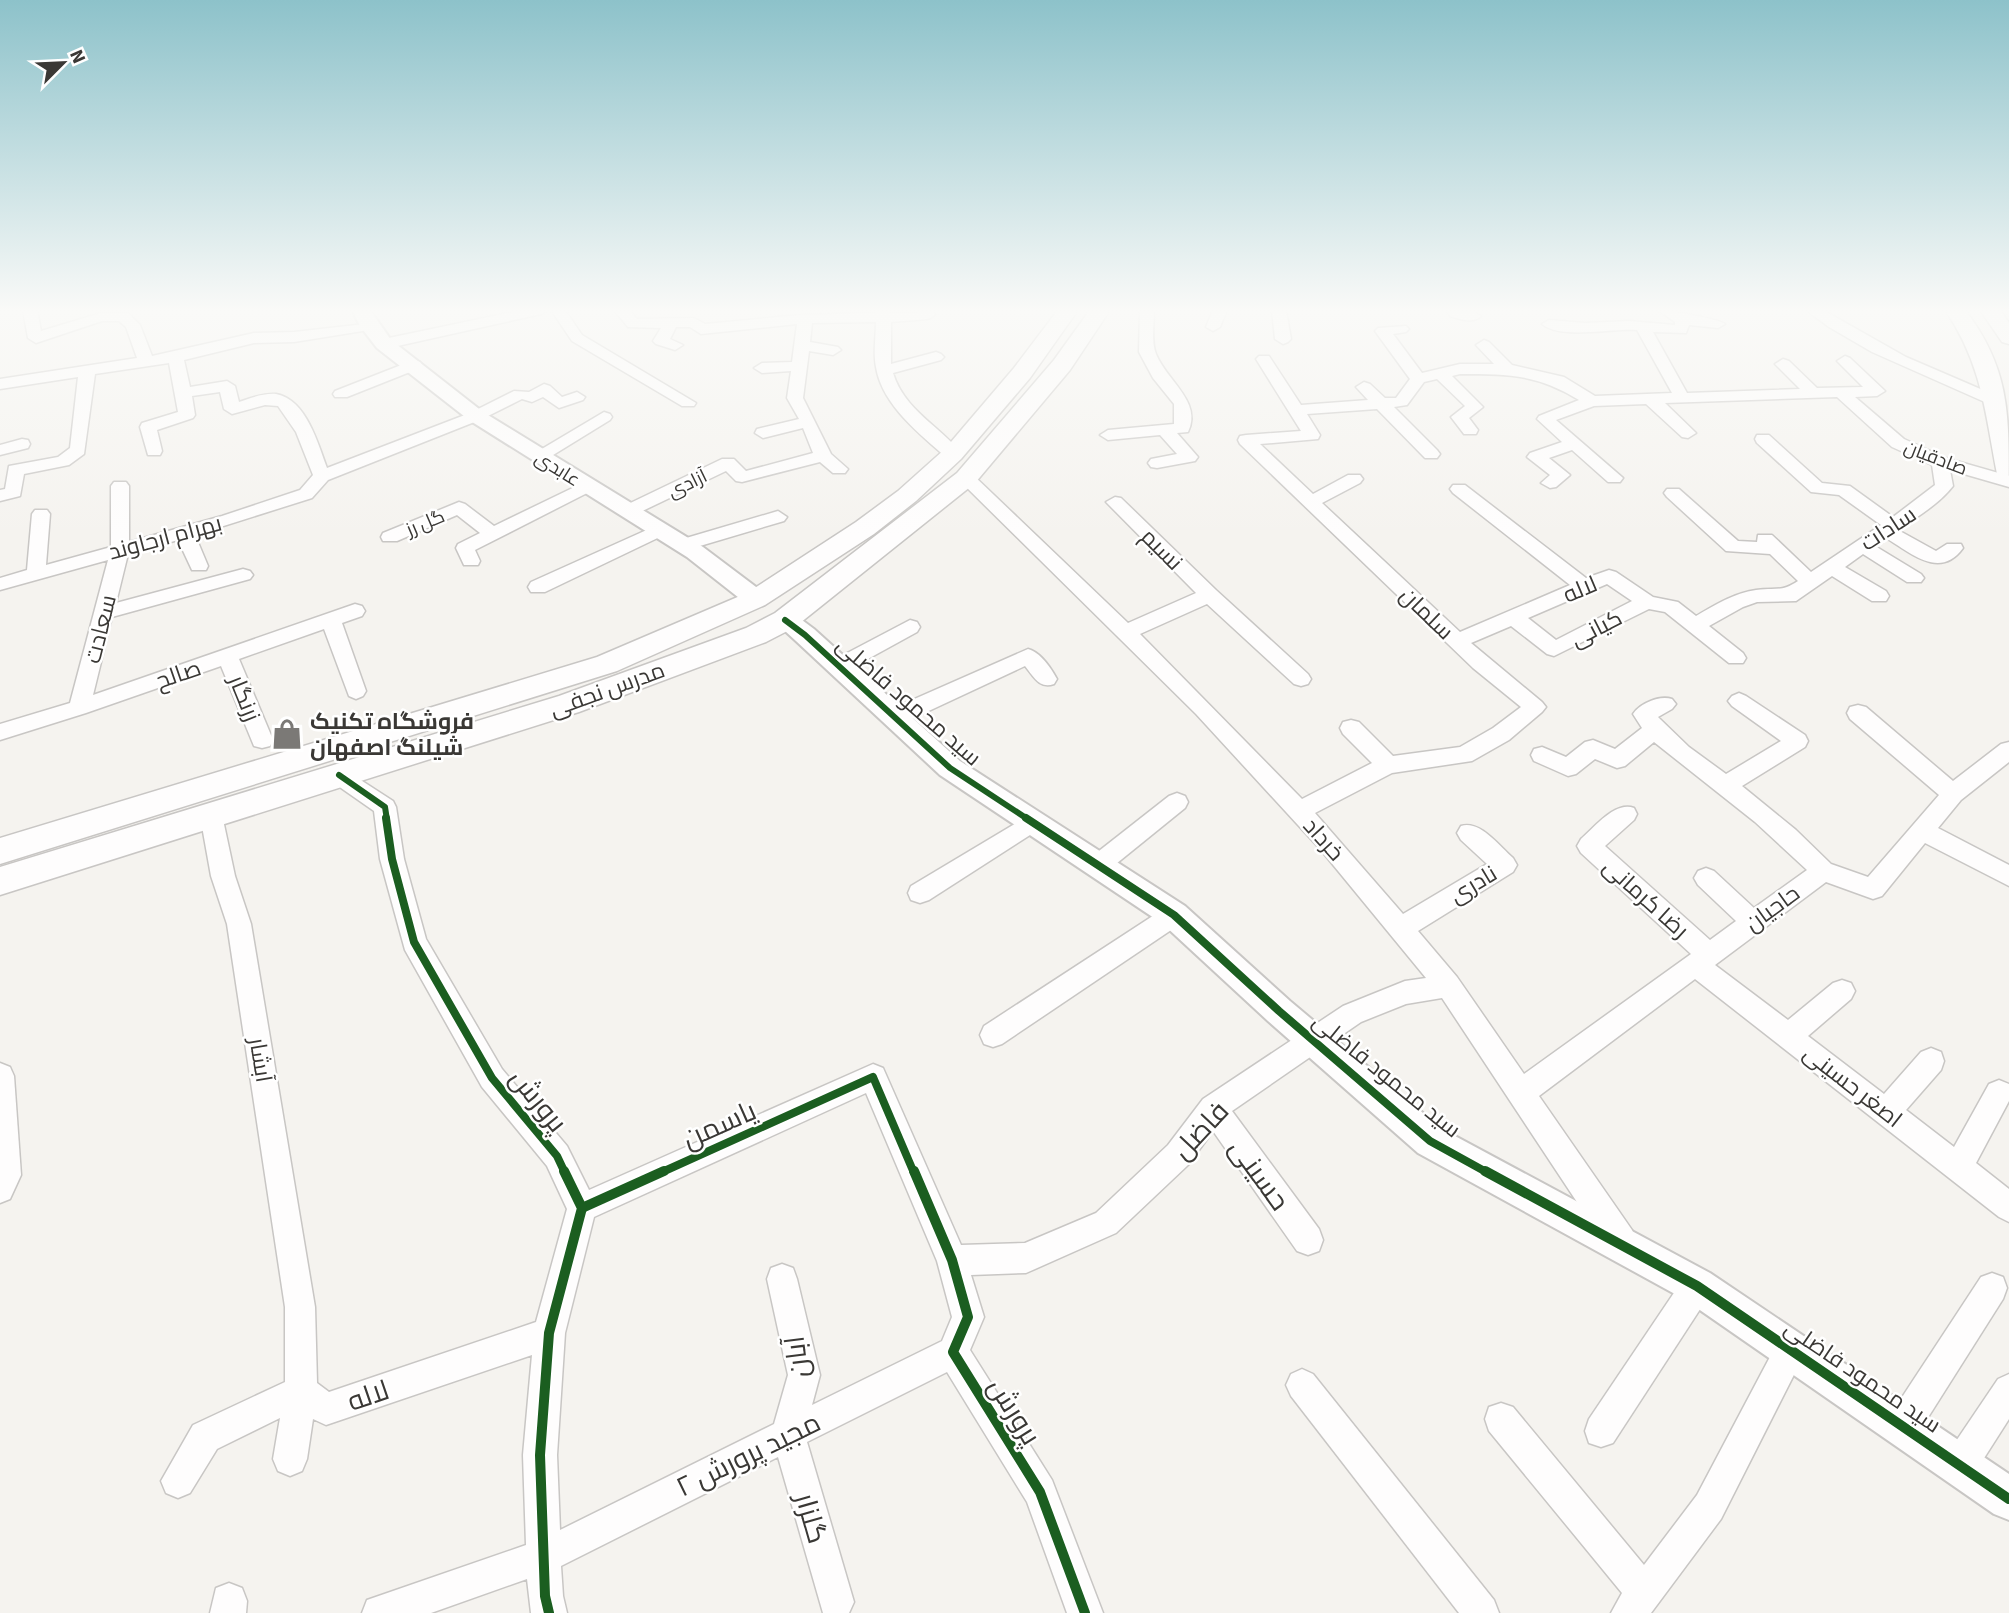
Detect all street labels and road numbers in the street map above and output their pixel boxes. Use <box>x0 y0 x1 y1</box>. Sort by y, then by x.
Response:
street label: صادقیان <box>1900 434 1971 483</box>
street label: عابدی <box>529 445 585 494</box>
street label: آزادی <box>663 463 712 506</box>
street label: سادات <box>1854 498 1923 559</box>
street label: گل رز <box>401 503 449 544</box>
street label: بهرام ارجاوند <box>105 507 226 568</box>
street label: نسیم <box>1133 521 1190 578</box>
street label: لاله <box>1558 568 1602 611</box>
street label: سلمان <box>1392 579 1461 647</box>
street label: سعادت <box>76 591 125 667</box>
street label: کیانی <box>1564 601 1628 655</box>
street label: سید محمود فاضلی <box>829 629 988 774</box>
street label: صالح <box>151 651 205 698</box>
street label: مدرس نجفی <box>545 653 669 726</box>
street label: زرنگار <box>220 668 269 726</box>
street label: خرداد <box>1295 810 1352 868</box>
street label: رضا کرمانی <box>1595 851 1696 946</box>
street label: نادری <box>1443 857 1503 912</box>
street label: حاجیان <box>1738 877 1807 940</box>
street label: سید محمود فاضلی <box>1305 1005 1468 1146</box>
street label: آبشار <box>240 1033 280 1085</box>
street label: اصغر حسینی <box>1796 1037 1909 1136</box>
street label: پرورش <box>500 1060 577 1142</box>
street label: یاسمن <box>676 1091 763 1159</box>
street label: فاضل <box>1163 1092 1238 1169</box>
street label: حسینی <box>1219 1130 1299 1219</box>
street label: سید محمود فاضلی <box>1778 1312 1948 1441</box>
street label: آبان <box>775 1333 819 1380</box>
street label: لاله <box>342 1370 395 1422</box>
street label: پرورش <box>978 1370 1051 1453</box>
street label: مجید پرورش ۲ <box>669 1403 828 1507</box>
street label: گلزار <box>784 1486 837 1548</box>

